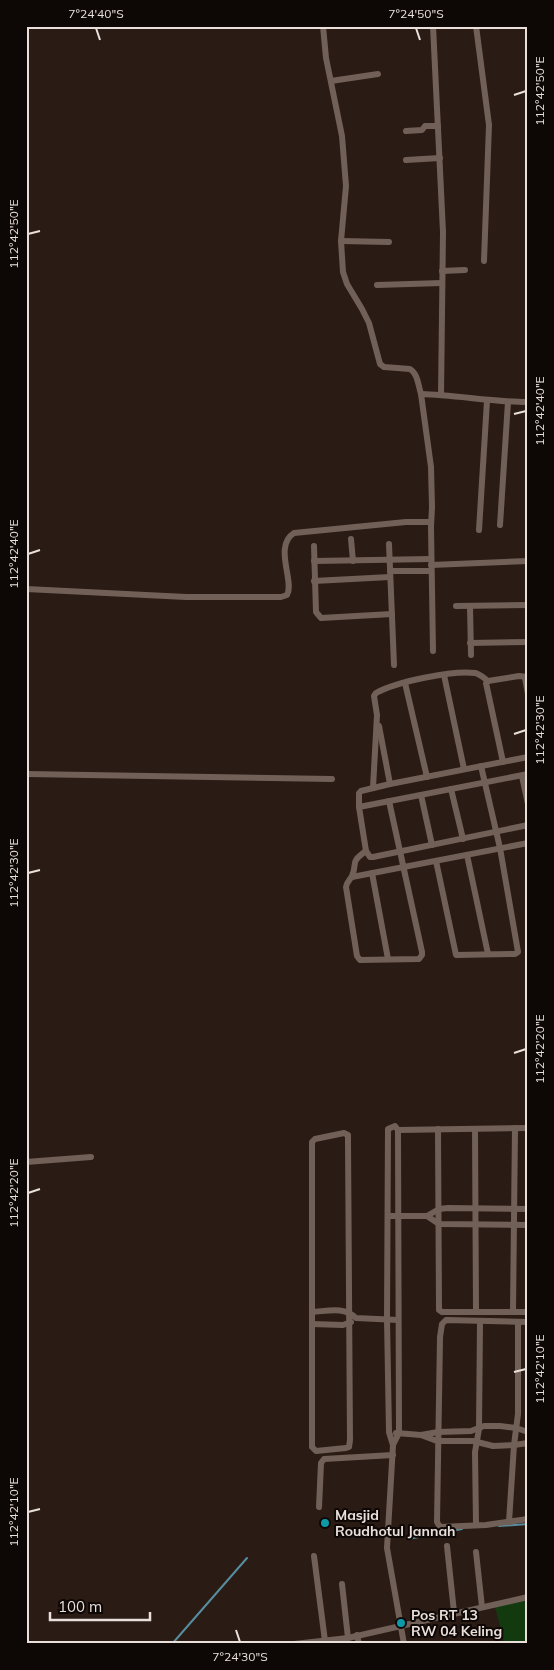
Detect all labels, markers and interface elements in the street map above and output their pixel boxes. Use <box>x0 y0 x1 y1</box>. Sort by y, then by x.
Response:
text: 7°24'40"S <box>68 6 124 21</box>
text: 7°24'50"S <box>388 6 444 21</box>
text: 112°42'50"E <box>532 56 547 126</box>
text: 112°42'50"E <box>6 199 21 269</box>
text: 112°42'40"E <box>532 376 547 446</box>
text: 112°42'40"E <box>6 519 21 589</box>
text: 112°42'30"E <box>532 695 547 765</box>
text: 112°42'30"E <box>6 838 21 908</box>
text: 112°42'20"E <box>532 1014 547 1084</box>
text: 112°42'20"E <box>6 1158 21 1228</box>
text: 112°42'10"E <box>532 1334 547 1404</box>
text: 112°42'10"E <box>6 1477 21 1547</box>
place label: Masjid Roudhotul Jannah <box>335 1506 456 1540</box>
marker: Masjid Roudhotul Jannah <box>319 1517 331 1529</box>
scale bar <box>50 1590 150 1622</box>
text: 100 m <box>58 1597 102 1616</box>
place label: Pos RT 13 RW 04 Keling <box>411 1606 502 1640</box>
marker: Pos RT 13 RW 04 Keling <box>395 1617 407 1629</box>
text: 7°24'30"S <box>212 1649 268 1664</box>

